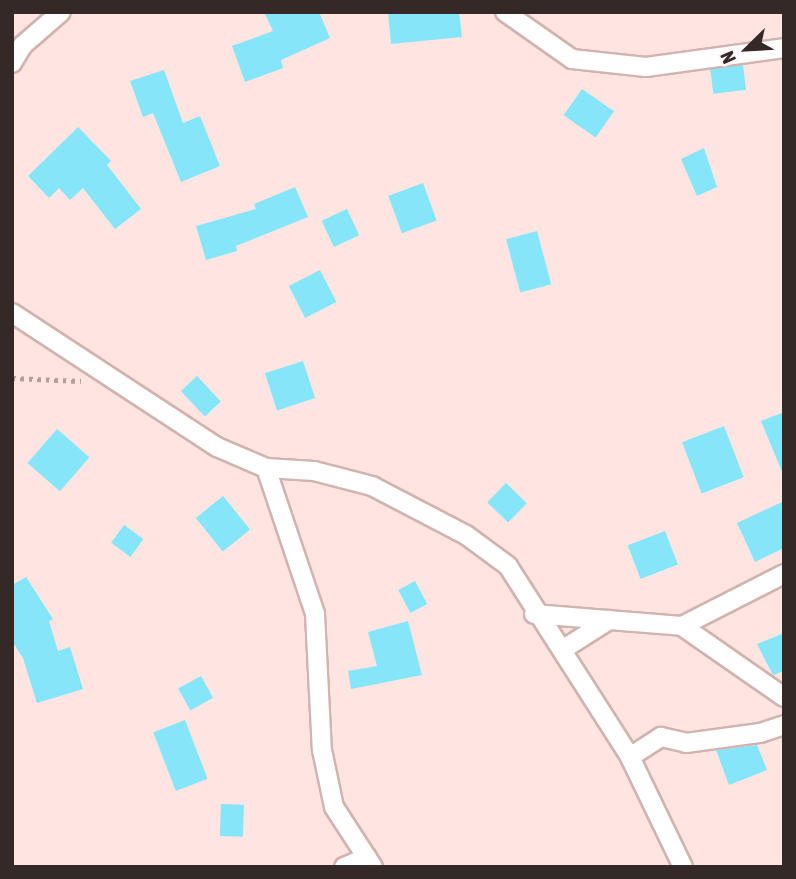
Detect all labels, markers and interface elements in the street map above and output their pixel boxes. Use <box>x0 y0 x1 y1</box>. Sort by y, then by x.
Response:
north arrow <box>712 14 782 84</box>
text: N <box>715 48 740 67</box>

